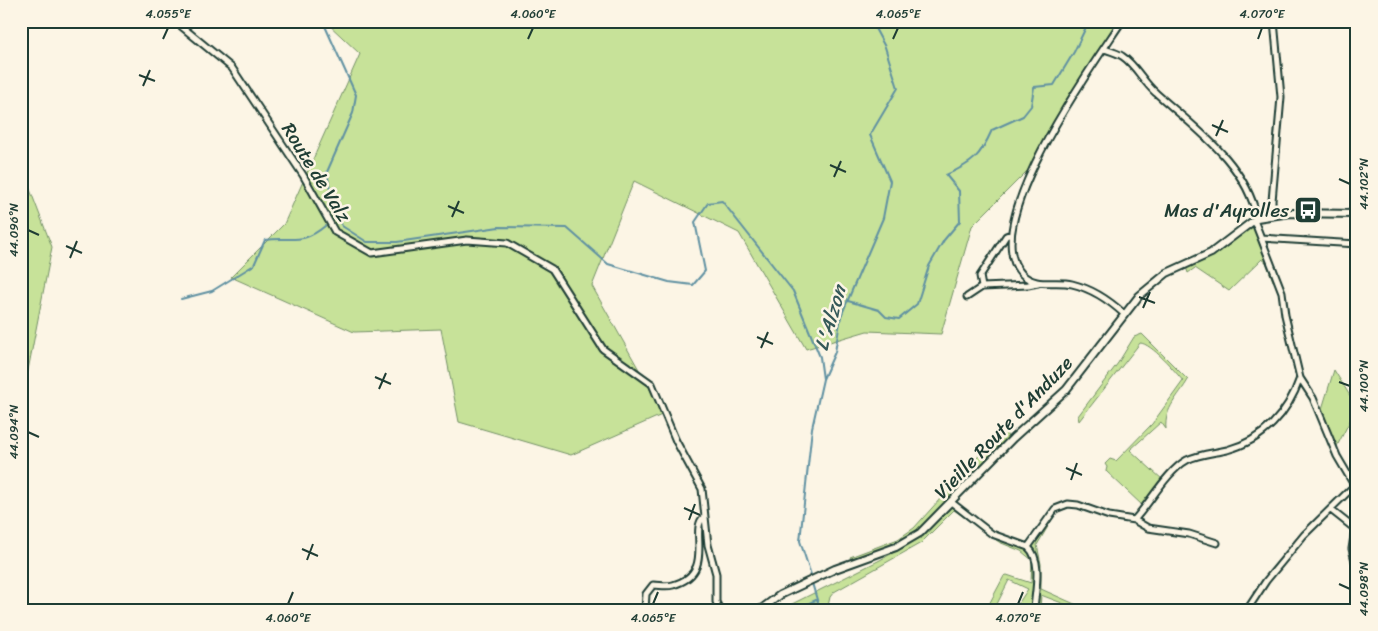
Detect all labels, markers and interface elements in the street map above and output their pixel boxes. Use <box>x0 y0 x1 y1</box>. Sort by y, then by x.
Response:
text: 4.055°E <box>145 3 192 25</box>
text: 4.060°E <box>511 3 557 25</box>
text: 4.065°E <box>876 3 922 25</box>
text: 4.070°E <box>1240 3 1286 25</box>
street label: Route de Valz <box>273 116 361 229</box>
text: 44.102°N <box>1353 157 1375 210</box>
place label: Mas d'Ayrolles <box>1164 194 1289 227</box>
bus stop icon: Mas d'Ayrolles <box>1293 195 1323 225</box>
text: 44.096°N <box>3 202 25 257</box>
water label: L'Alzon <box>804 279 857 355</box>
street label: Vieille Route d'Anduze <box>926 348 1081 507</box>
text: 44.100°N <box>1353 359 1375 412</box>
text: 44.094°N <box>3 404 25 459</box>
text: 44.098°N <box>1353 561 1375 616</box>
text: 4.060°E <box>266 607 312 629</box>
text: 4.065°E <box>631 607 677 629</box>
text: 4.070°E <box>996 607 1042 629</box>

